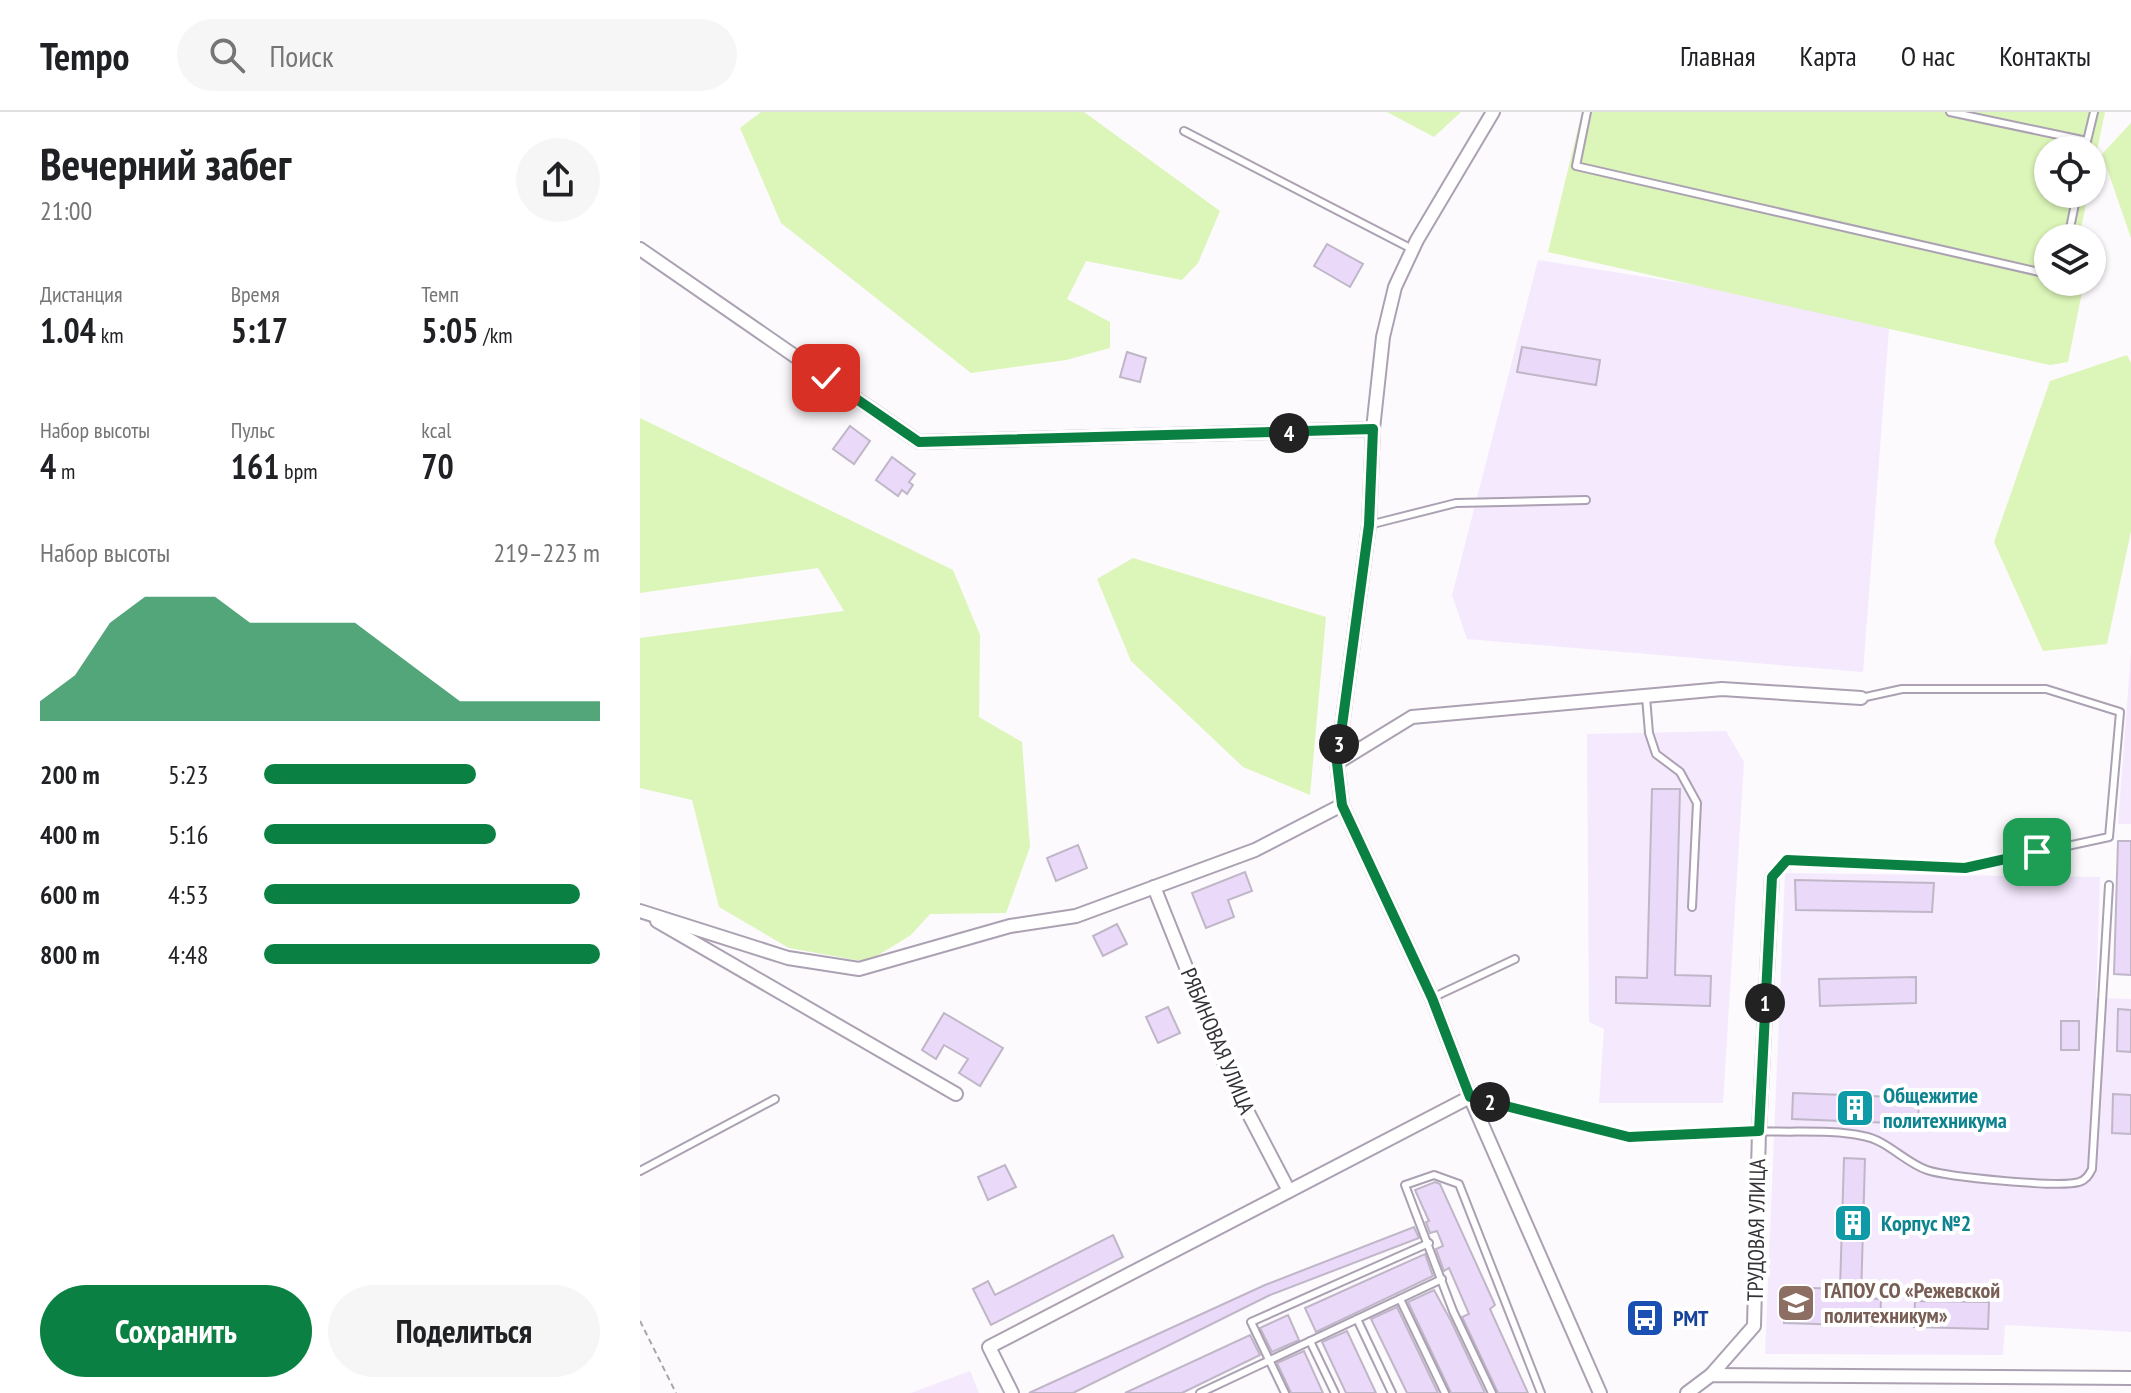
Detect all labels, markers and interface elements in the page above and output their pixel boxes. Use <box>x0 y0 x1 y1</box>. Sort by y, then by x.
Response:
search box <box>177 19 737 91</box>
text: Tempo <box>40 31 129 80</box>
icon: search <box>205 33 249 77</box>
text: Поиск <box>269 36 334 75</box>
text: Главная <box>1680 37 1756 74</box>
text: Карта <box>1800 37 1857 74</box>
text: О нас <box>1901 37 1955 74</box>
text: Контакты <box>1999 37 2091 74</box>
text: Вечерний забег <box>40 135 291 192</box>
map controls <box>2034 136 2106 296</box>
button: locate <box>2034 136 2106 208</box>
button: share <box>516 138 600 222</box>
text: 21:00 <box>40 194 92 227</box>
button: layers <box>2034 224 2106 296</box>
text: Дистанция <box>40 280 122 308</box>
text: Время <box>231 280 280 308</box>
text: Темп <box>421 280 459 308</box>
text: 1.04 <box>40 308 96 352</box>
text: 5:17 <box>231 308 288 352</box>
text: 5:05 <box>421 308 479 352</box>
text: km <box>96 321 124 349</box>
text: /km <box>479 321 513 349</box>
pin <box>792 344 860 412</box>
icon: check <box>804 356 848 400</box>
pin: 4 <box>1269 413 1309 453</box>
text: Набор высоты <box>40 416 150 444</box>
text: Пульс <box>231 416 275 444</box>
text: kcal <box>421 416 451 444</box>
text: 4 <box>1284 419 1294 447</box>
text: 4 <box>40 444 56 488</box>
text: 161 <box>231 444 279 488</box>
text: 70 <box>421 444 454 488</box>
text: m <box>56 457 75 485</box>
text: bpm <box>279 457 318 485</box>
text: Набор высоты <box>40 536 170 569</box>
text: 219–223 m <box>494 536 600 569</box>
pin: 3 <box>1319 724 1359 764</box>
text: 3 <box>1334 730 1344 758</box>
text: 200 m <box>40 758 100 791</box>
text: 5:23 <box>168 758 208 791</box>
text: 400 m <box>40 818 100 851</box>
text: 5:16 <box>168 818 208 851</box>
pin <box>2003 818 2071 886</box>
icon: arrive <box>2015 830 2059 874</box>
text: 600 m <box>40 878 100 911</box>
text: 4:53 <box>168 878 208 911</box>
text: 800 m <box>40 938 100 971</box>
text: 4:48 <box>168 938 208 971</box>
street label: РЯБИНОВАЯ УЛИЦА <box>1175 964 1262 1119</box>
pin: 1 <box>1745 983 1785 1023</box>
text: 1 <box>1760 989 1770 1017</box>
place label: Общежитие политехникума <box>1883 1081 2007 1134</box>
pin: 2 <box>1470 1082 1510 1122</box>
building icon: Общежитие политехникума <box>1834 1087 1876 1129</box>
text: 2 <box>1485 1088 1495 1116</box>
street label: ТРУДОВАЯ УЛИЦА <box>1741 1158 1771 1301</box>
building icon: Корпус №2 <box>1832 1202 1874 1244</box>
place label: Корпус №2 <box>1881 1209 1971 1237</box>
place label: ГАПОУ СО «Режевской политехникум» <box>1824 1276 2000 1329</box>
school or university icon: ГАПОУ СО «Режевской политехникум» <box>1775 1282 1817 1324</box>
button: Сохранить <box>40 1285 312 1377</box>
button: Поделиться <box>328 1285 600 1377</box>
bus stop icon: РМТ <box>1624 1297 1666 1339</box>
place label: РМТ <box>1673 1304 1709 1332</box>

